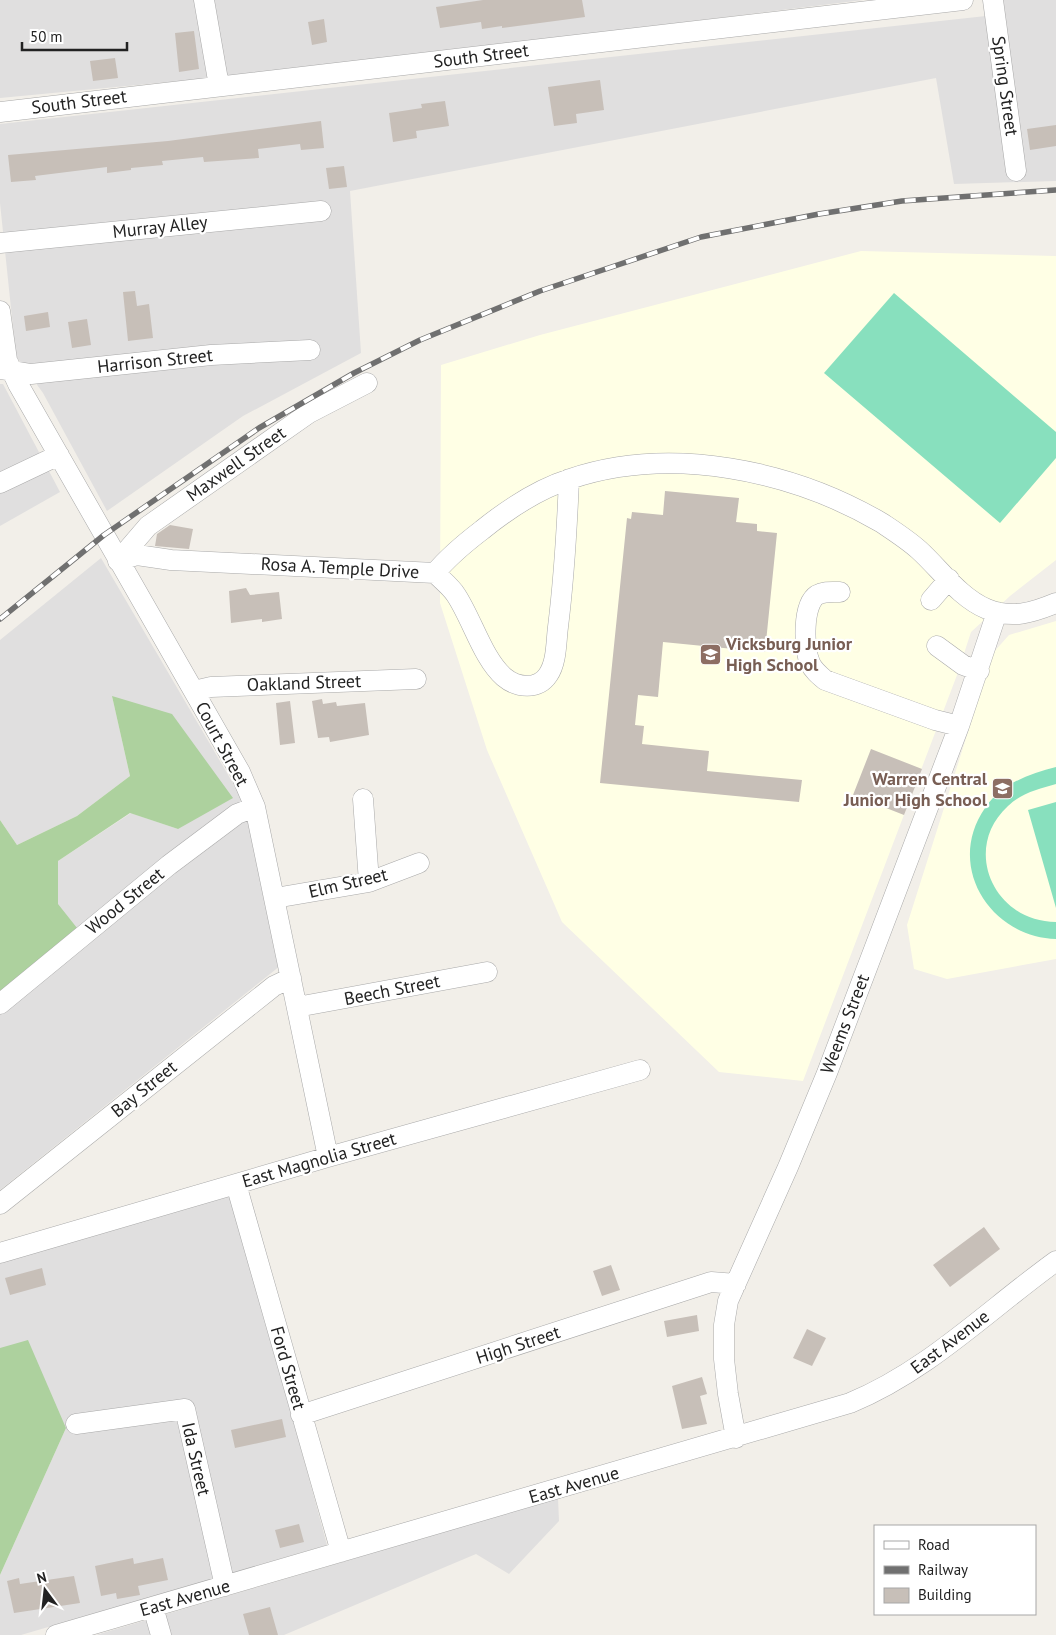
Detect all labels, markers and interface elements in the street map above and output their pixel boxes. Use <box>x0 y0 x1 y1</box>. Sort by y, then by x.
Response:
scale bar <box>22 20 128 52</box>
text: 50 m <box>30 27 63 46</box>
street label: Spring Street <box>987 35 1024 137</box>
street label: South Street <box>432 38 530 73</box>
street label: South Street <box>30 84 128 119</box>
street label: Murray Alley <box>111 210 209 243</box>
street label: Harrison Street <box>96 343 214 378</box>
street label: Maxwell Street <box>182 421 290 506</box>
street label: Rosa A. Temple Drive <box>260 552 420 583</box>
place label: Vicksburg Junior High School <box>725 632 853 676</box>
school or university icon: Vicksburg Junior High School <box>698 642 722 666</box>
street label: Oakland Street <box>246 669 362 696</box>
street label: Court Street <box>191 698 254 790</box>
place label: Warren Central Junior High School <box>843 767 988 811</box>
school or university icon: Warren Central Junior High School <box>991 777 1015 801</box>
street label: Wood Street <box>81 862 168 939</box>
street label: Elm Street <box>306 862 390 903</box>
street label: Beech Street <box>342 969 442 1010</box>
street label: Weems Street <box>815 971 874 1077</box>
street label: Bay Street <box>106 1055 181 1122</box>
street label: East Magnolia Street <box>239 1127 399 1193</box>
street label: East Avenue <box>906 1305 994 1379</box>
street label: High Street <box>473 1320 563 1369</box>
street label: Ford Street <box>266 1324 311 1412</box>
street label: Ida Street <box>177 1420 216 1498</box>
street label: East Avenue <box>526 1461 622 1508</box>
legend <box>874 1525 1036 1615</box>
text: Road <box>918 1535 950 1554</box>
text: Railway <box>918 1560 968 1579</box>
north arrow <box>20 1565 70 1615</box>
text: N <box>35 1568 48 1587</box>
street label: East Avenue <box>137 1574 233 1621</box>
text: Building <box>918 1585 972 1604</box>

